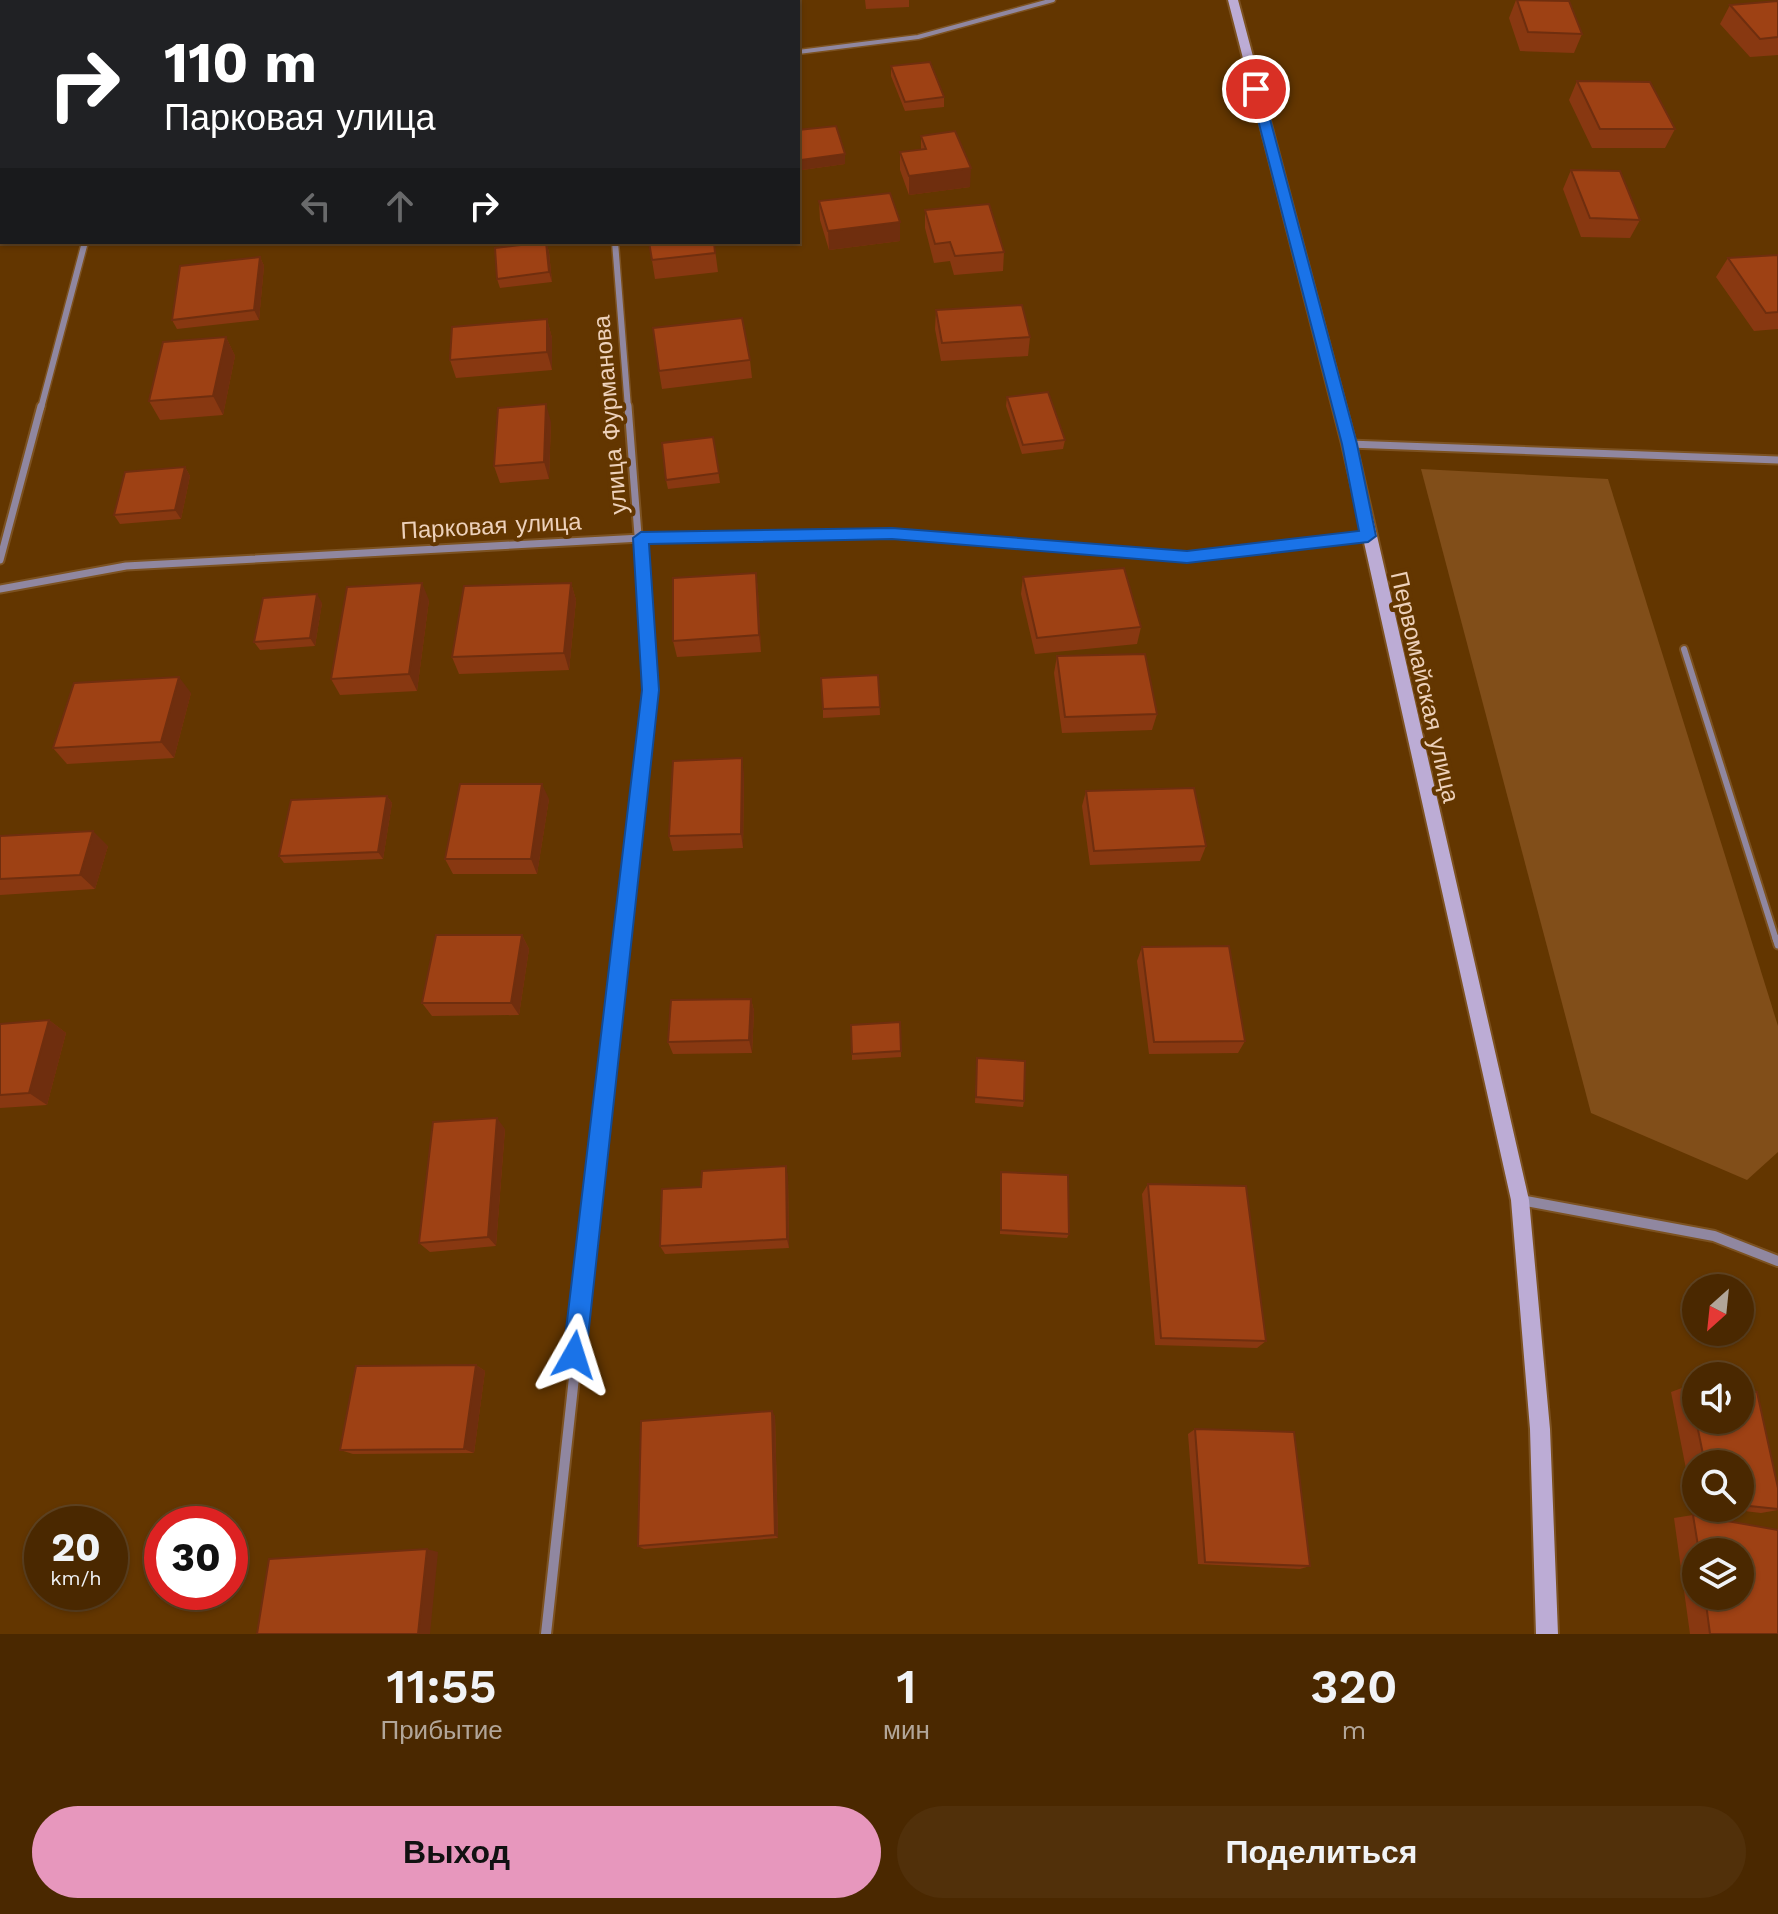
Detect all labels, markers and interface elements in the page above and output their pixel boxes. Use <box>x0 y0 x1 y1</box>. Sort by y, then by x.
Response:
text: 110 m <box>164 30 317 96</box>
icon: right <box>32 32 136 136</box>
pin <box>1222 55 1290 123</box>
icon: arrive <box>1234 67 1278 111</box>
text: Парковая улица <box>164 97 436 139</box>
icon: left <box>294 184 338 228</box>
icon: ahead <box>378 184 422 228</box>
icon: right <box>462 184 506 228</box>
street label: улица Фурманова <box>587 314 633 516</box>
street label: Парковая улица <box>400 507 583 545</box>
street label: Первомайская улица <box>1385 569 1465 806</box>
north arrow <box>1682 1274 1754 1346</box>
map controls <box>1682 1274 1754 1610</box>
position arrow <box>532 1313 616 1397</box>
button: sound <box>1682 1362 1754 1434</box>
button: search <box>1682 1450 1754 1522</box>
speed limit sign: 30 <box>144 1506 248 1610</box>
text: 20 <box>51 1524 101 1571</box>
button: layers <box>1682 1538 1754 1610</box>
text: km/h <box>50 1566 102 1590</box>
text: 11:55 <box>386 1658 497 1715</box>
text: 1 <box>896 1658 916 1715</box>
text: 320 <box>1310 1658 1398 1715</box>
text: Прибытие <box>380 1715 503 1745</box>
text: мин <box>883 1715 930 1745</box>
text: m <box>1342 1715 1366 1745</box>
button: Выход <box>32 1806 881 1898</box>
button: Поделиться <box>897 1806 1746 1898</box>

